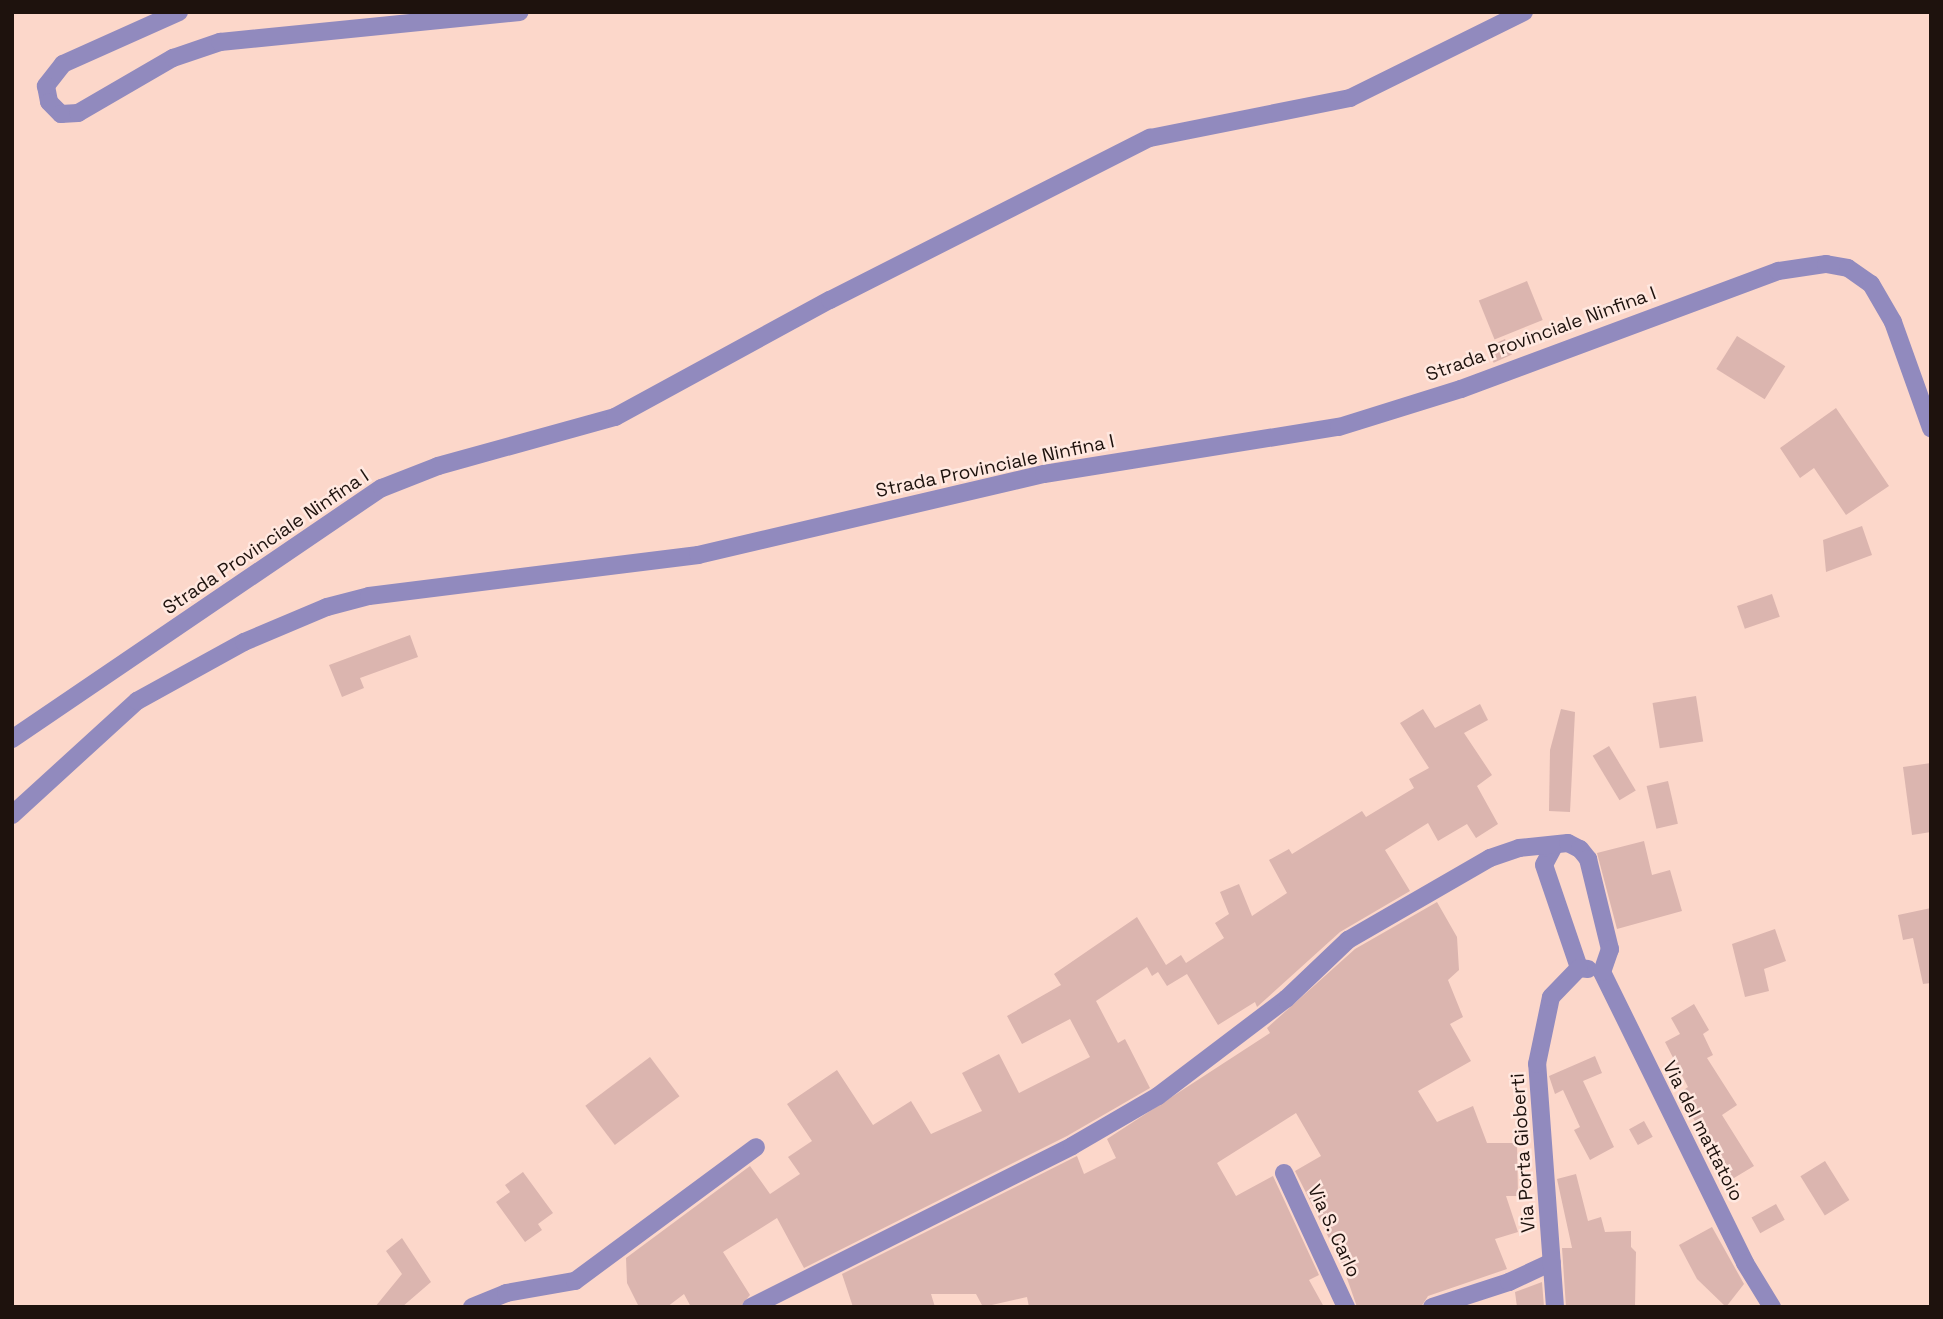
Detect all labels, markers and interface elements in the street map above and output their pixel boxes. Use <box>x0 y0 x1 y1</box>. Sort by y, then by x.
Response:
street label: Strada Provinciale Ninfina I <box>1423 282 1659 386</box>
street label: Strada Provinciale Ninfina I <box>874 430 1116 502</box>
street label: Strada Provinciale Ninfina I <box>159 465 373 619</box>
street label: Via del mattatoio <box>1658 1057 1748 1205</box>
street label: Via Porta Gioberti <box>1506 1073 1540 1233</box>
street label: Via S. Carlo <box>1302 1181 1366 1281</box>

